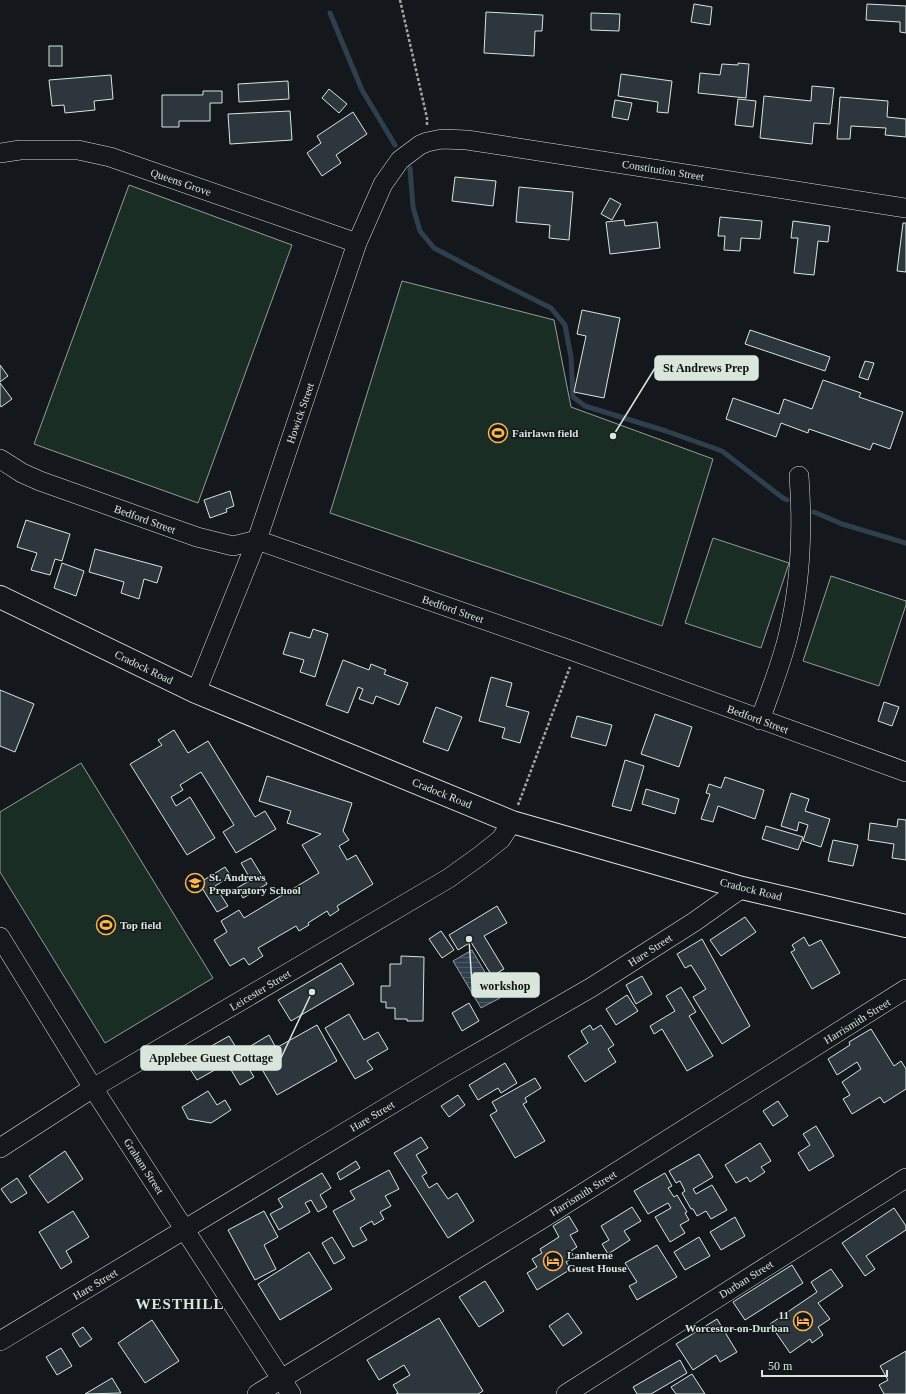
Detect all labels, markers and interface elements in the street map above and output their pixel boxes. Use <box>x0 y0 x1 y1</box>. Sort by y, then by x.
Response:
street label: Constitution Street <box>621 158 705 182</box>
street label: Queens Grove <box>149 166 213 198</box>
callout: St Andrews Prep <box>655 356 758 380</box>
text: St Andrews Prep <box>663 361 749 375</box>
street label: Howick Street <box>284 381 316 445</box>
sports icon: Fairlawn field <box>487 422 509 444</box>
place label: Fairlawn field <box>512 427 578 439</box>
street label: Bedford Street <box>113 502 177 536</box>
street label: Bedford Street <box>421 593 485 625</box>
street label: Cradock Road <box>113 648 175 686</box>
street label: Bedford Street <box>726 702 790 736</box>
street label: Cradock Road <box>410 776 474 811</box>
place label: St. Andrews Preparatory School <box>209 871 301 896</box>
school or university icon: St. Andrews Preparatory School <box>184 872 206 894</box>
street label: Cradock Road <box>719 876 784 903</box>
sports icon: Top field <box>95 914 117 936</box>
place label: Top field <box>120 919 161 931</box>
street label: Hare Street <box>626 931 674 969</box>
street label: Leicester Street <box>227 967 293 1013</box>
callout: workshop <box>472 973 539 997</box>
text: workshop <box>480 979 531 993</box>
street label: Harrismith Street <box>822 996 892 1046</box>
callout: Applebee Guest Cottage <box>141 1046 281 1070</box>
text: Applebee Guest Cottage <box>149 1051 274 1065</box>
street label: Hare Street <box>348 1098 396 1134</box>
street label: Graham Street <box>122 1136 166 1196</box>
street label: Harrismith Street <box>548 1168 618 1218</box>
place label: Lanherne Guest House <box>567 1249 627 1274</box>
hotel icon: Lanherne Guest House <box>542 1250 564 1272</box>
street label: Durban Street <box>717 1258 775 1300</box>
street label: Hare Street <box>71 1266 119 1302</box>
district label: WESTHILL <box>136 1296 224 1312</box>
place label: 11 Worcestor-on-Durban <box>685 1309 789 1334</box>
hotel icon: 11 Worcestor-on-Durban <box>792 1310 814 1332</box>
scale bar <box>762 1352 887 1378</box>
text: 50 m <box>768 1359 793 1373</box>

